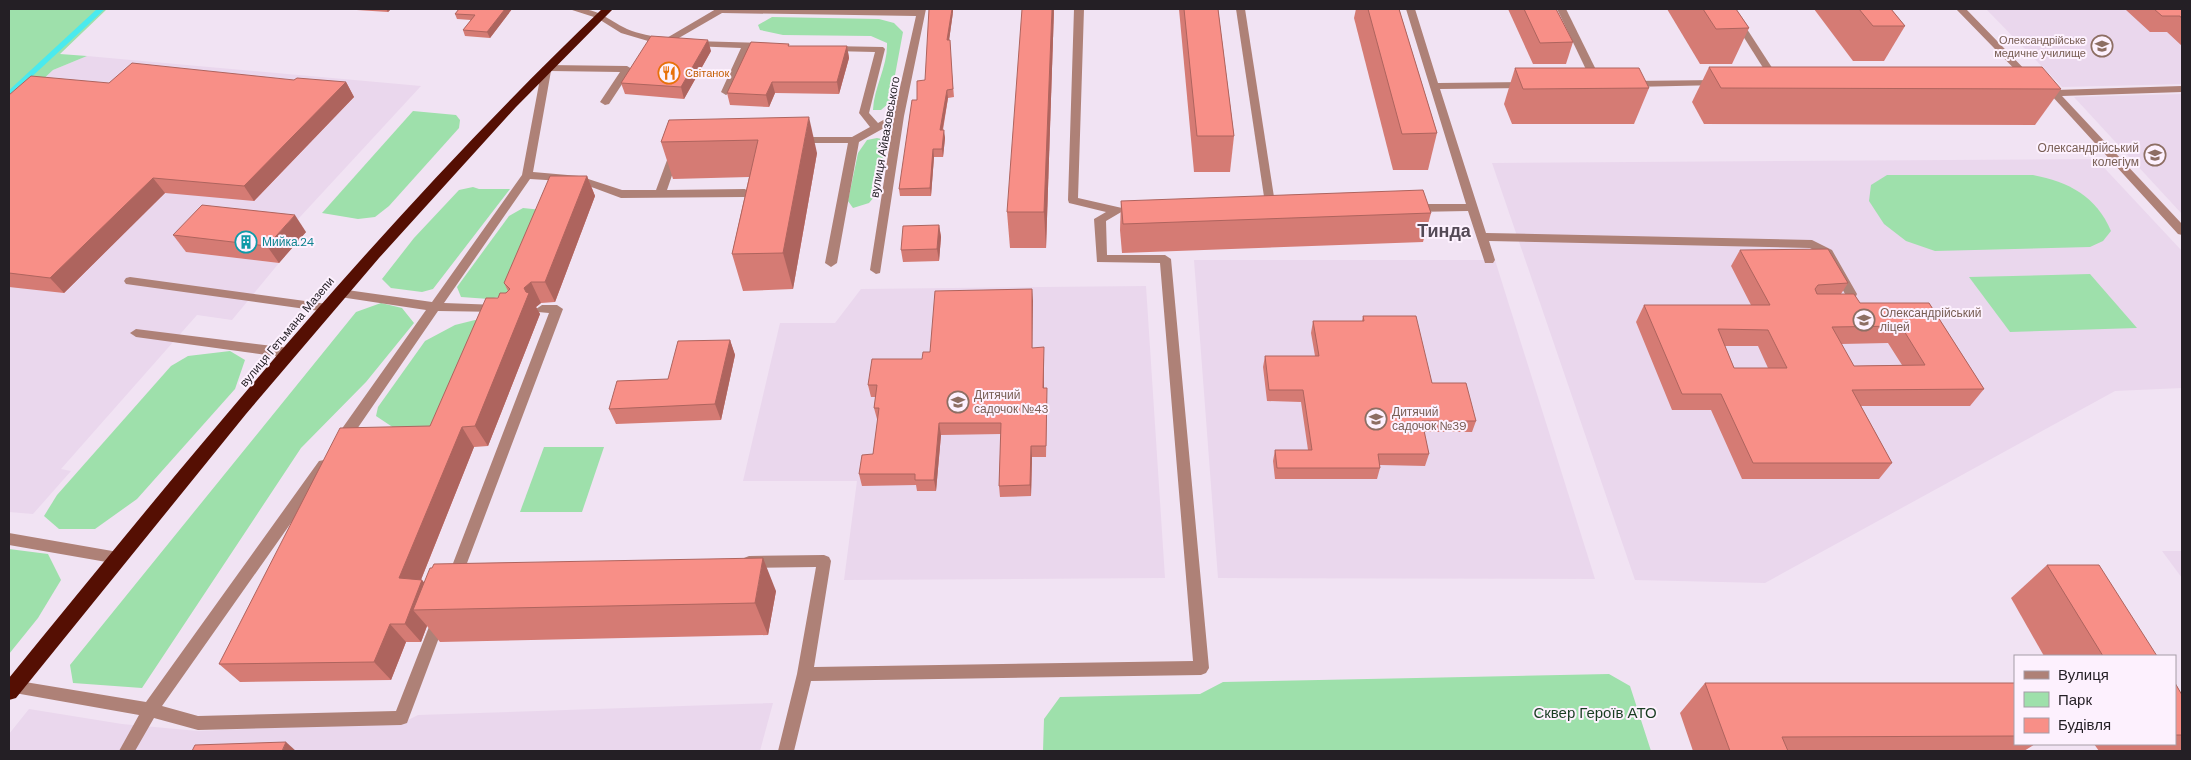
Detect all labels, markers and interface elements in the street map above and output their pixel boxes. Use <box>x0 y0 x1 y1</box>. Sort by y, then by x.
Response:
place label: Олександрійське медичне училище <box>1994 33 2086 60</box>
school or university icon: Олександрійське медичне училище <box>2090 34 2114 58</box>
restaurant icon: Світанок <box>657 61 681 85</box>
place label: Світанок <box>685 66 729 80</box>
street label: вулиця Айвазовського <box>866 75 904 199</box>
place label: Олександрійський колегіум <box>2037 140 2139 170</box>
school or university icon: Олександрійський колегіум <box>2143 143 2167 167</box>
district label: Тинда <box>1417 219 1472 243</box>
building icon: Мийка.24 <box>234 230 258 254</box>
place label: Мийка.24 <box>262 234 314 250</box>
street label: вулиця Гетьмана Мазепи <box>236 274 338 390</box>
place label: Олександрійський ліцей <box>1880 305 1982 335</box>
school or university icon: Олександрійський ліцей <box>1852 308 1876 332</box>
place label: Дитячий садочок №43 <box>974 387 1049 417</box>
school or university icon: Дитячий садочок №43 <box>946 390 970 414</box>
place label: Дитячий садочок №39 <box>1392 404 1467 434</box>
school or university icon: Дитячий садочок №39 <box>1364 407 1388 431</box>
legend <box>2014 655 2176 745</box>
text: Вулиця <box>2058 665 2109 685</box>
text: Парк <box>2058 690 2092 710</box>
park label: Сквер Героїв АТО <box>1533 703 1657 723</box>
text: Будівля <box>2058 715 2111 735</box>

